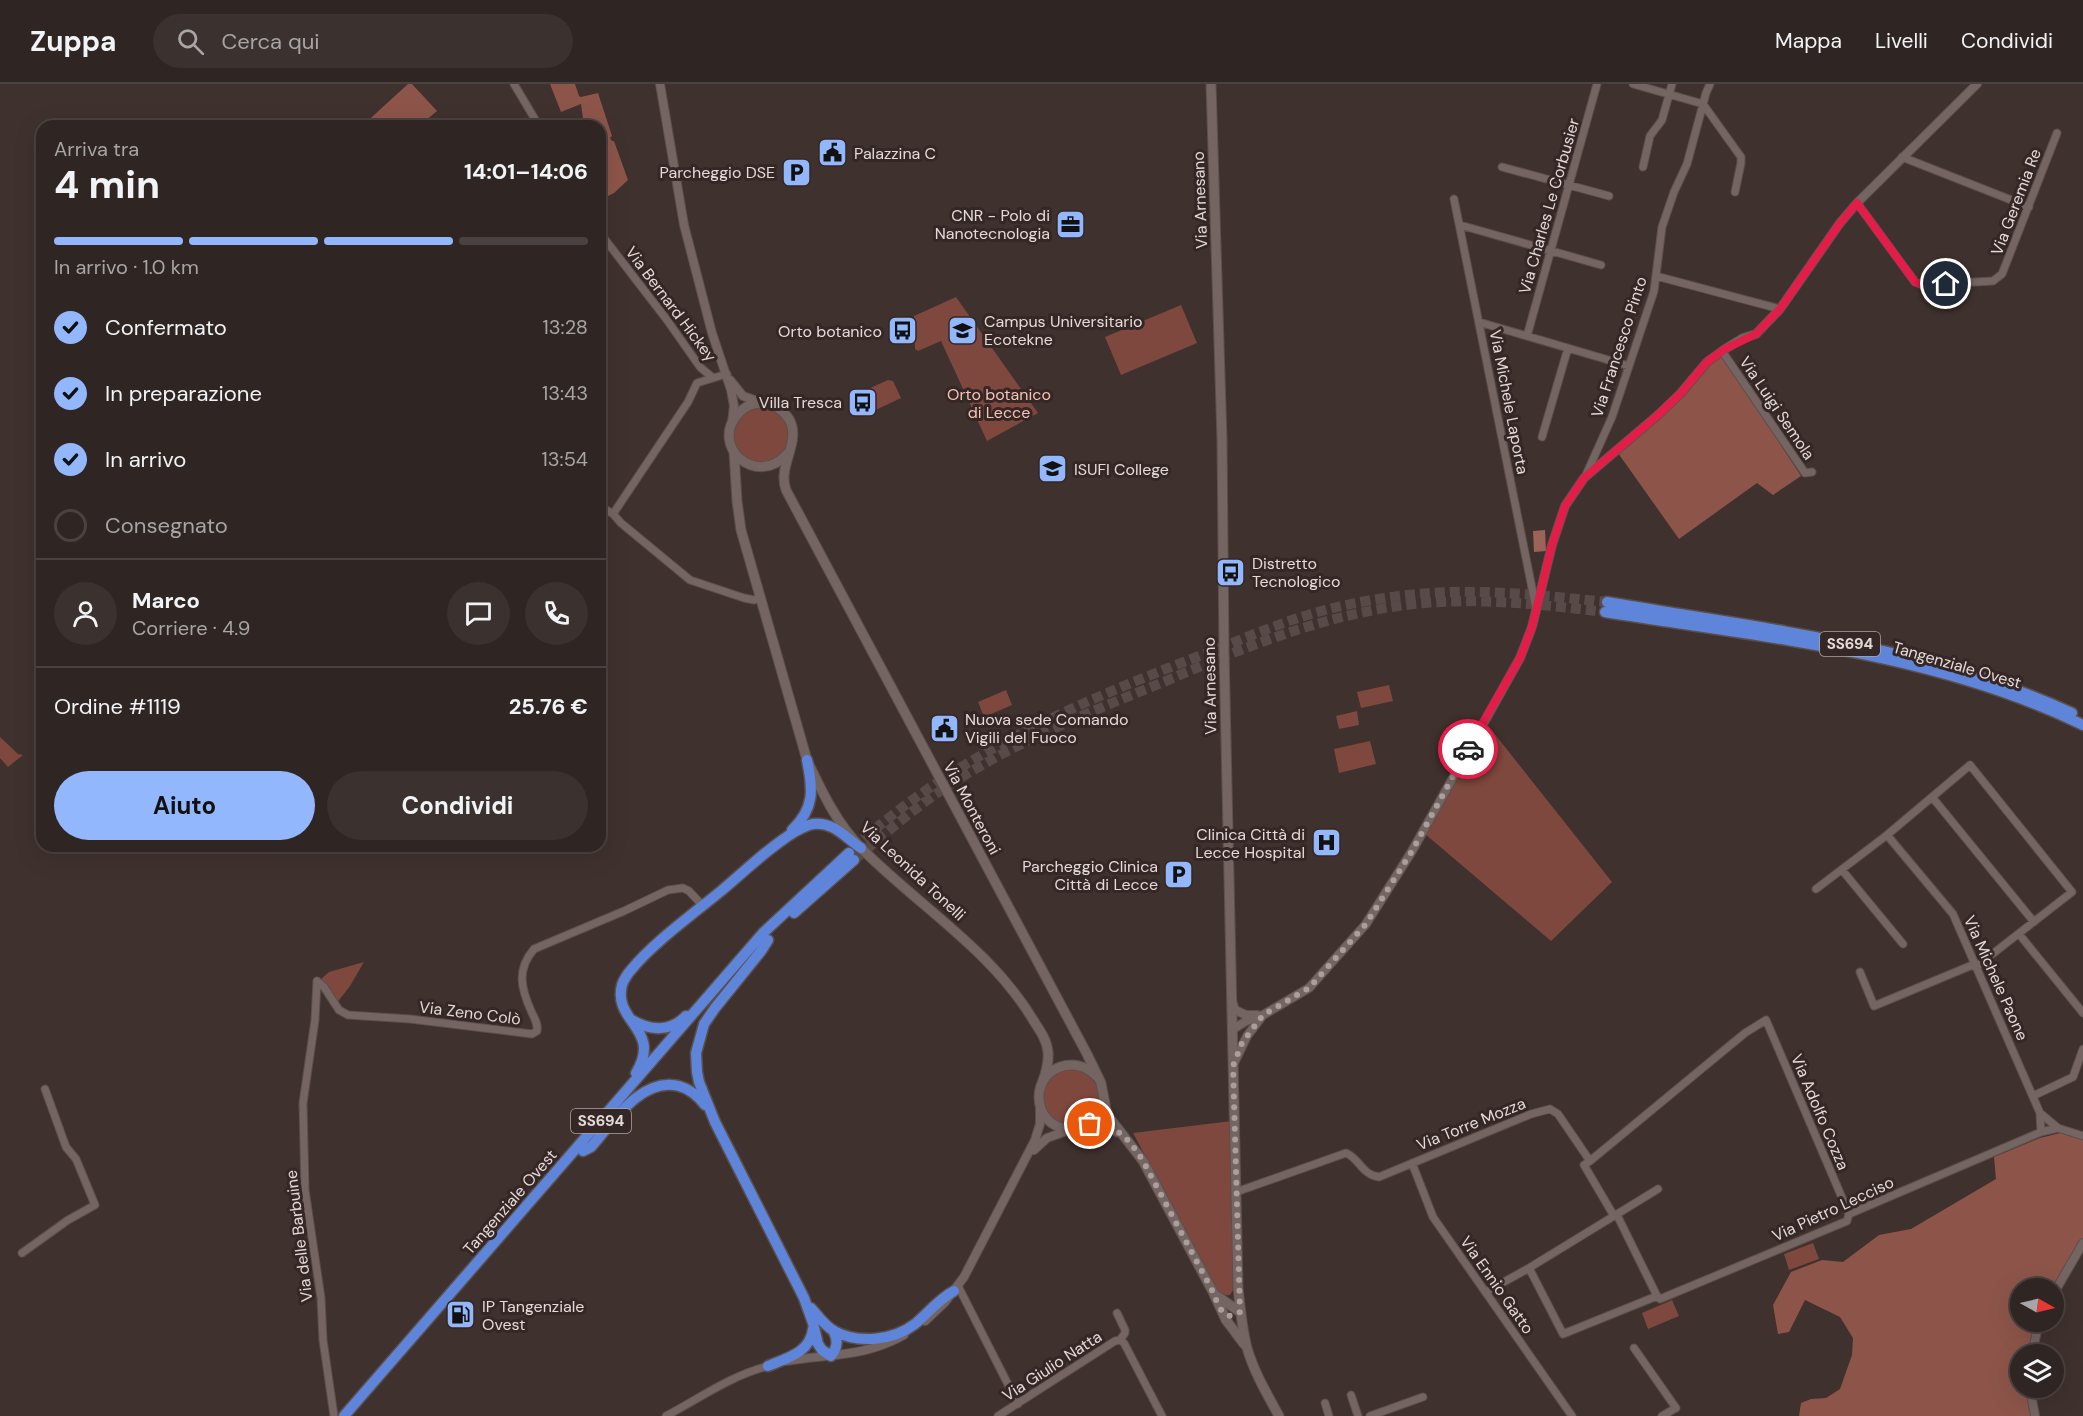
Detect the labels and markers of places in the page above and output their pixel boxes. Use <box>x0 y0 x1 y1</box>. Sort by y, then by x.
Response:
public building icon: Palazzina C <box>817 137 849 169</box>
place label: Palazzina C <box>854 143 936 164</box>
parking icon: Parcheggio DSE <box>780 156 812 188</box>
place label: Parcheggio DSE <box>660 162 775 183</box>
place label: CNR - Polo di Nanotecnologia <box>935 205 1050 244</box>
office icon: CNR - Polo di Nanotecnologia <box>1055 208 1087 240</box>
pin <box>1920 258 1971 309</box>
place label: Campus Universitario Ecotekne <box>984 311 1143 350</box>
school or university icon: Campus Universitario Ecotekne <box>947 314 979 346</box>
bus stop icon: Orto botanico <box>887 315 919 347</box>
place label: Orto botanico <box>778 321 882 342</box>
bus stop icon: Villa Tresca <box>847 386 879 418</box>
place label: Villa Tresca <box>759 392 842 413</box>
school or university icon: ISUFI College <box>1037 453 1069 485</box>
place label: ISUFI College <box>1074 459 1169 480</box>
place label: Distretto Tecnologico <box>1252 553 1341 592</box>
bus stop icon: Distretto Tecnologico <box>1215 556 1247 588</box>
place label: Nuova sede Comando Vigili del Fuoco <box>965 709 1128 748</box>
public building icon: Nuova sede Comando Vigili del Fuoco <box>928 712 960 744</box>
place label: Clinica Città di Lecce Hospital <box>1195 824 1305 863</box>
hospital icon: Clinica Città di Lecce Hospital <box>1310 827 1342 859</box>
place label: Parcheggio Clinica Città di Lecce <box>1022 856 1158 895</box>
parking icon: Parcheggio Clinica Città di Lecce <box>1163 859 1195 891</box>
pin <box>1064 1098 1115 1149</box>
place label: IP Tangenziale Ovest <box>482 1296 584 1335</box>
fuel station icon: IP Tangenziale Ovest <box>445 1299 477 1331</box>

